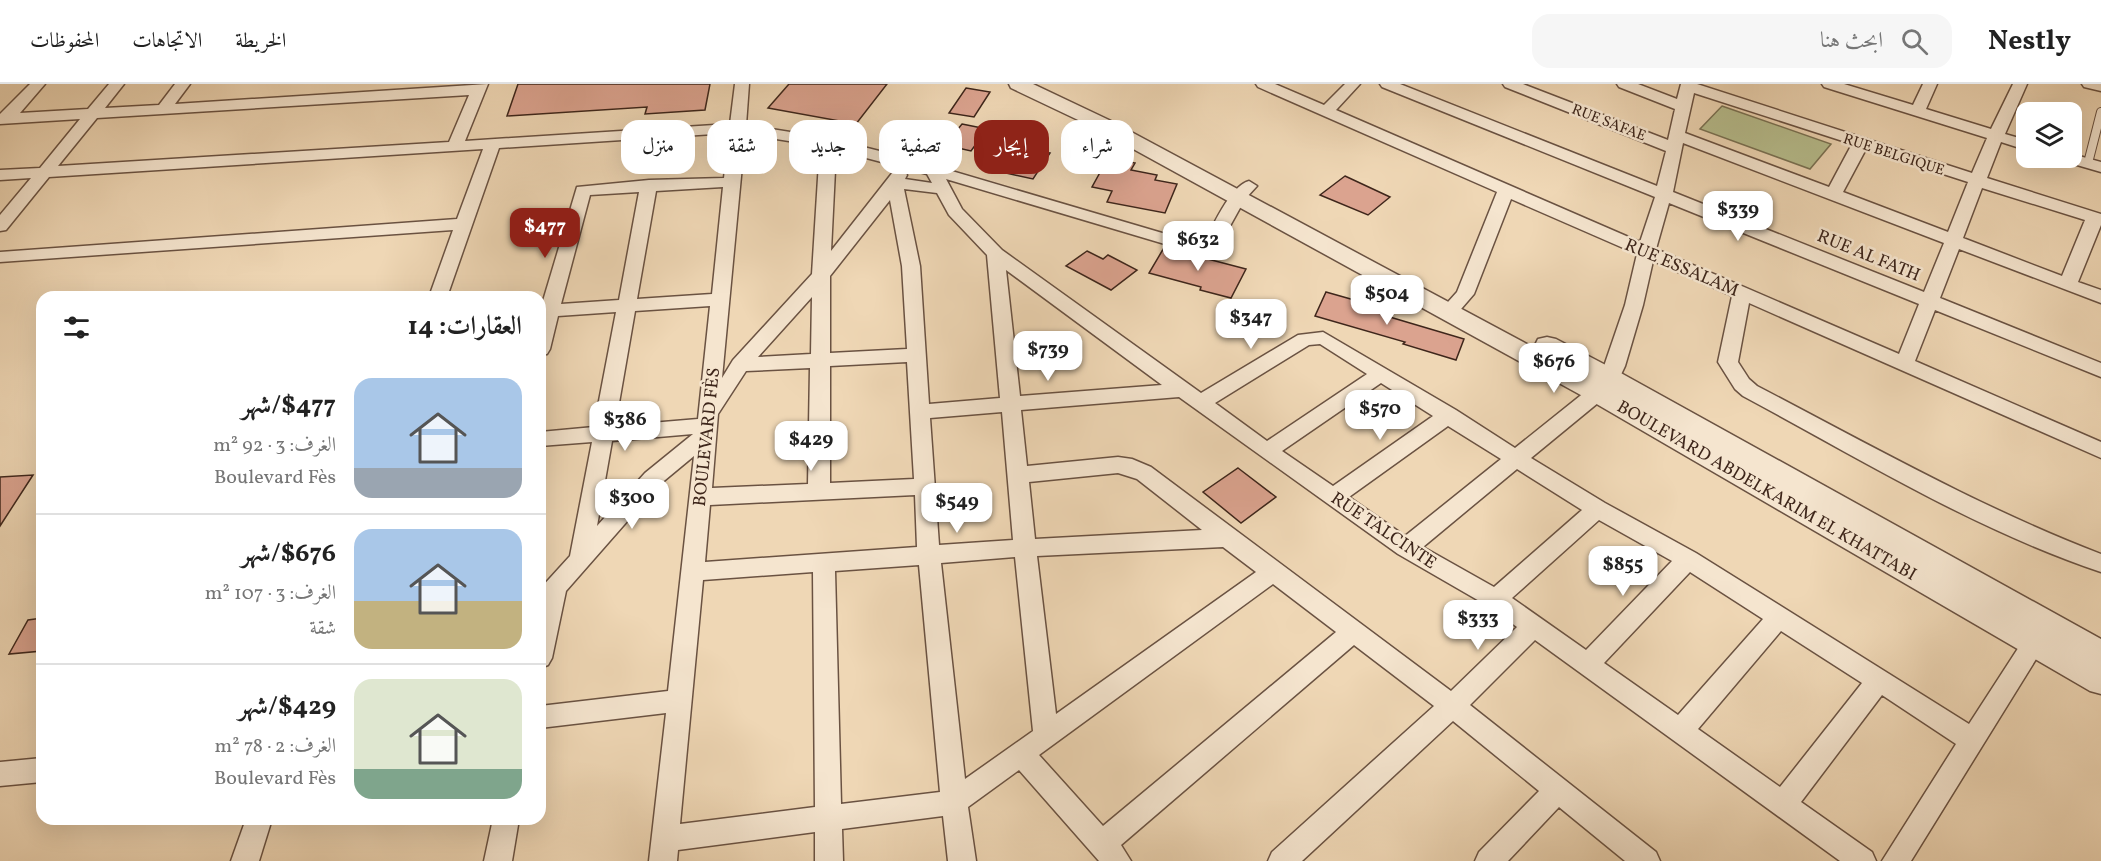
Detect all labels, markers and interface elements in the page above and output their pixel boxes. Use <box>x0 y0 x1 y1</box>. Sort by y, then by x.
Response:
search box <box>1532 14 1952 68</box>
text: Nestly <box>1988 22 2071 61</box>
icon: search <box>1898 25 1931 58</box>
text: ابحث هنا <box>1820 26 1883 57</box>
text: المحفوظات <box>30 27 99 56</box>
text: الاتجاهات <box>132 27 202 56</box>
text: الخريطة <box>235 27 286 56</box>
street label: RUE SAFAE <box>1568 100 1649 147</box>
map controls <box>2016 102 2082 168</box>
button: layers <box>2016 102 2082 168</box>
chip: منزل <box>621 120 695 174</box>
chip: شقة <box>707 120 777 174</box>
chip: جديد <box>789 120 867 174</box>
chip: تصفية <box>879 120 962 174</box>
chip: إيجار <box>974 120 1049 174</box>
chip: شراء <box>1061 120 1134 174</box>
street label: RUE BELGIQUE <box>1840 129 1947 182</box>
pin: $339 <box>1702 191 1774 242</box>
text: $339 <box>1717 196 1759 224</box>
pin: $477 <box>509 208 581 259</box>
text: $477 <box>524 213 566 241</box>
pin: $632 <box>1162 221 1234 272</box>
street label: RUE AL FATH <box>1813 224 1924 288</box>
text: $632 <box>1177 226 1219 254</box>
street label: RUE ESSALAM <box>1620 233 1743 304</box>
pin: $504 <box>1351 275 1423 326</box>
text: $504 <box>1365 280 1409 308</box>
pin: $347 <box>1215 299 1287 350</box>
text: $347 <box>1230 304 1272 332</box>
text: العقارات: 14 <box>408 309 522 345</box>
icon: filters <box>60 311 93 344</box>
pin: $739 <box>1012 331 1084 382</box>
text: $739 <box>1027 336 1069 364</box>
pin: $676 <box>1518 343 1590 394</box>
text: $676 <box>1533 348 1575 376</box>
street label: BOULEVARD FÈS <box>688 366 727 508</box>
text: $477/شهر <box>241 388 336 424</box>
pin: $570 <box>1344 390 1416 441</box>
text: $570 <box>1359 395 1401 423</box>
street label: BOULEVARD ABDELKARIM EL KHATTABI <box>1612 395 1921 588</box>
pin: $386 <box>589 401 661 452</box>
icon: home <box>402 402 474 474</box>
text: $386 <box>603 406 647 434</box>
pin: $429 <box>775 421 847 472</box>
text: $429 <box>789 426 833 454</box>
text: الغرف: 3 · 92 m² <box>213 432 336 460</box>
text: Boulevard Fès <box>214 464 336 492</box>
pin: $300 <box>596 479 668 530</box>
pin: $549 <box>921 483 993 534</box>
text: $300 <box>609 484 655 512</box>
street label: RUE TALCINTE <box>1325 487 1441 576</box>
text: $549 <box>935 488 979 516</box>
text: $676/شهر <box>241 536 336 572</box>
pin: $855 <box>1587 546 1659 597</box>
text: $855 <box>1603 551 1643 579</box>
icon: home <box>402 553 474 625</box>
text: الغرف: 3 · 107 m² <box>205 580 336 608</box>
pin: $333 <box>1442 600 1514 651</box>
text: $333 <box>1457 605 1499 633</box>
text: شقة <box>310 615 336 643</box>
text: $429/شهر <box>238 689 336 725</box>
icon: home <box>402 703 474 775</box>
text: الغرف: 2 · 78 m² <box>215 733 336 761</box>
text: Boulevard Fès <box>214 765 336 793</box>

